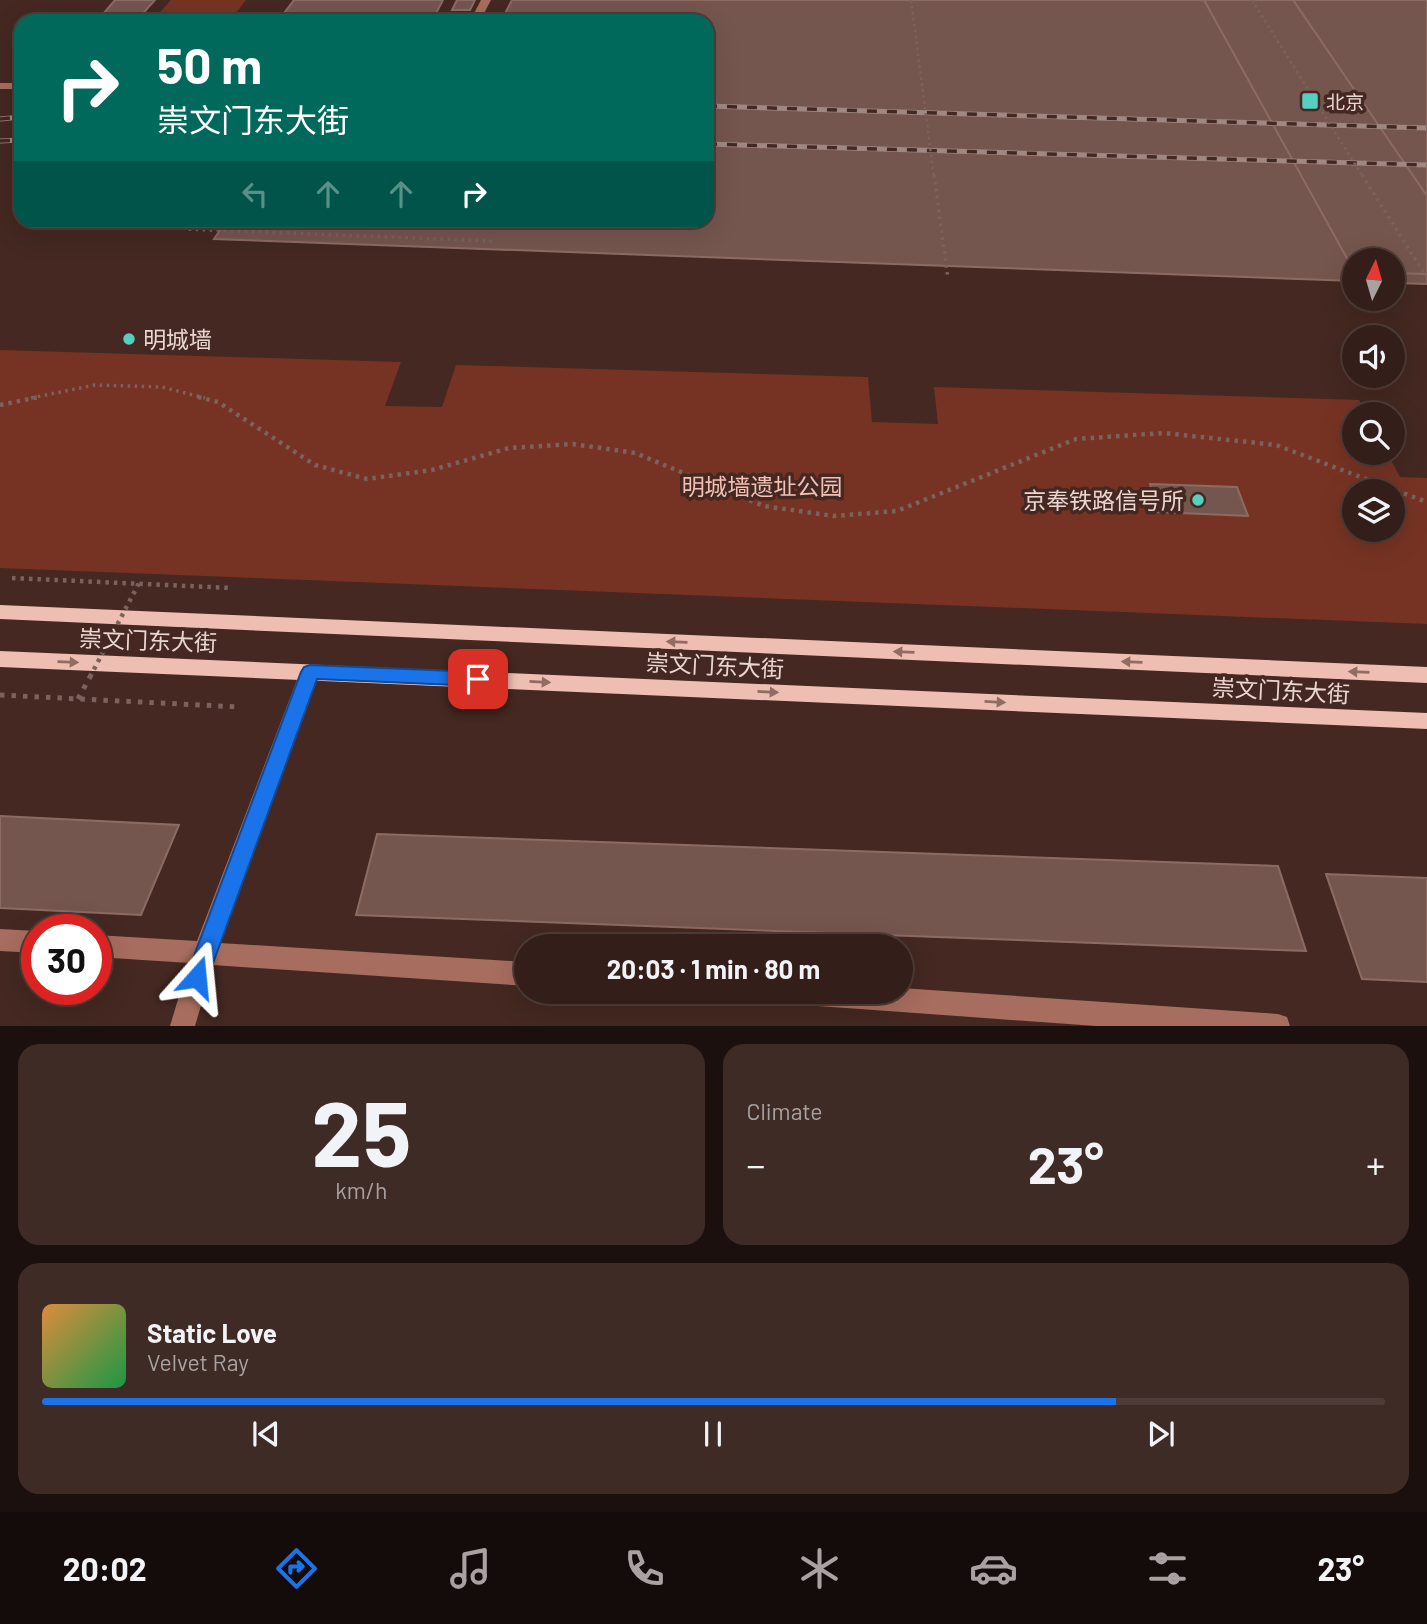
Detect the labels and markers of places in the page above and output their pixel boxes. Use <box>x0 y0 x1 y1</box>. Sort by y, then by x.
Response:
place label: 北京 <box>1326 90 1364 113</box>
marker: 北京 <box>1300 91 1320 111</box>
place label: 明城墙 <box>143 325 212 353</box>
marker: 明城墙 <box>121 331 137 347</box>
place label: 京奉铁路信号所 <box>1023 486 1184 514</box>
marker: 京奉铁路信号所 <box>1190 492 1206 508</box>
pin <box>448 649 508 709</box>

